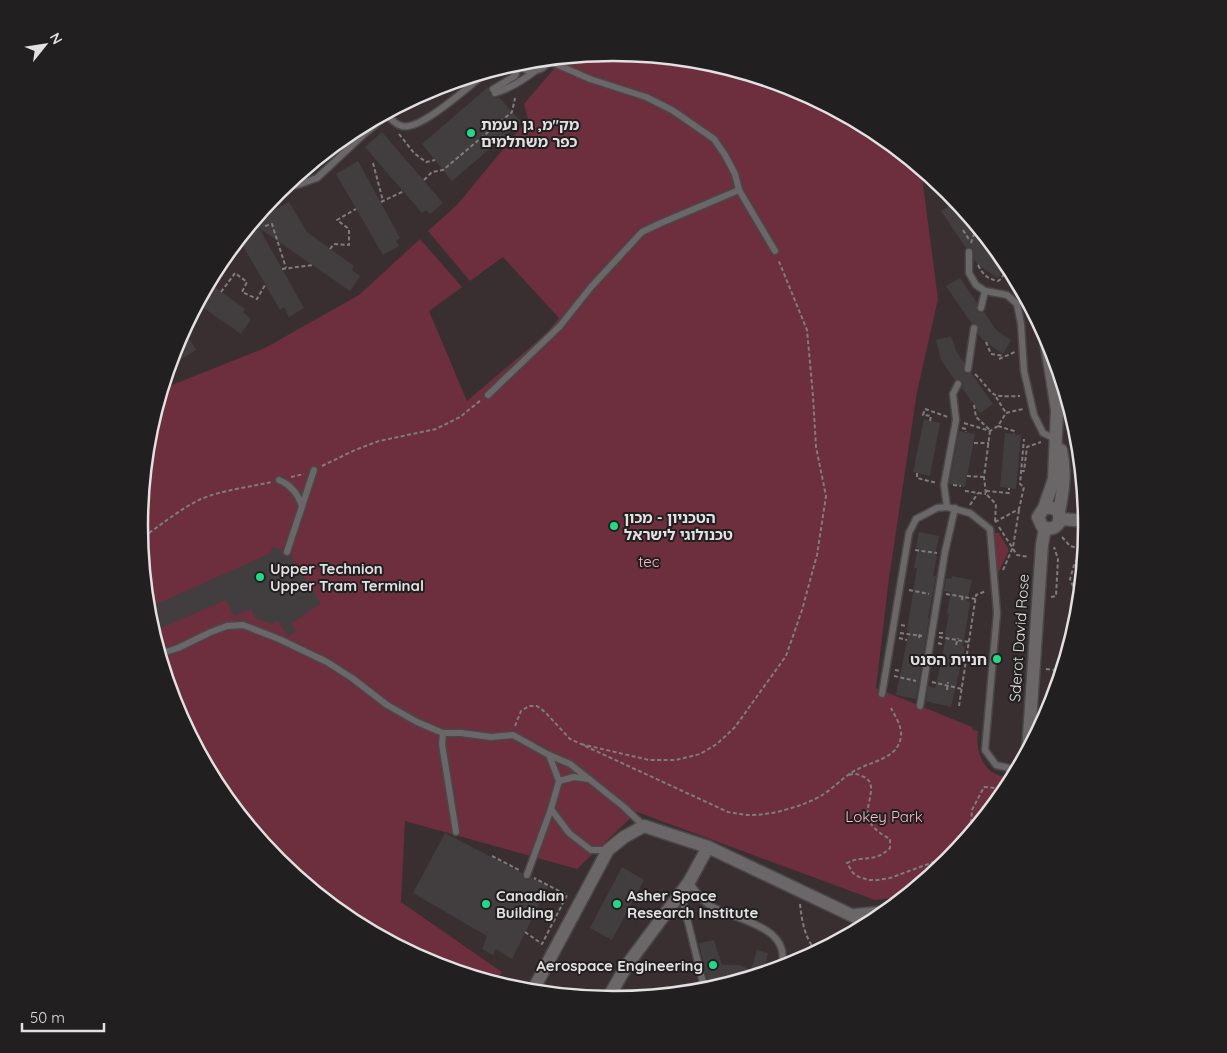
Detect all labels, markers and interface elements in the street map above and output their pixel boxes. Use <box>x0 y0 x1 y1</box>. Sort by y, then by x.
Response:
north arrow <box>20 20 70 70</box>
text: N <box>46 30 67 47</box>
place label: מק"מ, גן נעמת כפר משתלמים <box>481 115 580 151</box>
marker: מק"מ, גן נעמת כפר משתלמים <box>465 127 477 139</box>
place label: הטכניון - מכון טכנולוגי לישראל <box>624 508 733 544</box>
marker: הטכניון - מכון טכנולוגי לישראל <box>608 520 620 532</box>
park label: tec <box>638 552 660 571</box>
place label: Upper Technion Upper Tram Terminal <box>270 559 424 595</box>
marker: Upper Technion Upper Tram Terminal <box>254 571 266 583</box>
street label: Sderot David Rose <box>1005 573 1033 703</box>
place label: חניית הסנט <box>910 650 987 669</box>
marker: חניית הסנט <box>991 653 1003 665</box>
park label: Lokey Park <box>845 807 923 826</box>
place label: Canadian Building <box>496 886 565 922</box>
place label: Asher Space Research Institute <box>627 886 759 922</box>
marker: Canadian Building <box>480 898 492 910</box>
marker: Asher Space Research Institute <box>611 898 623 910</box>
place label: Aerospace Engineering <box>536 956 703 975</box>
marker: Aerospace Engineering <box>707 959 719 971</box>
scale bar <box>22 1000 105 1032</box>
text: 50 m <box>30 1008 65 1027</box>

